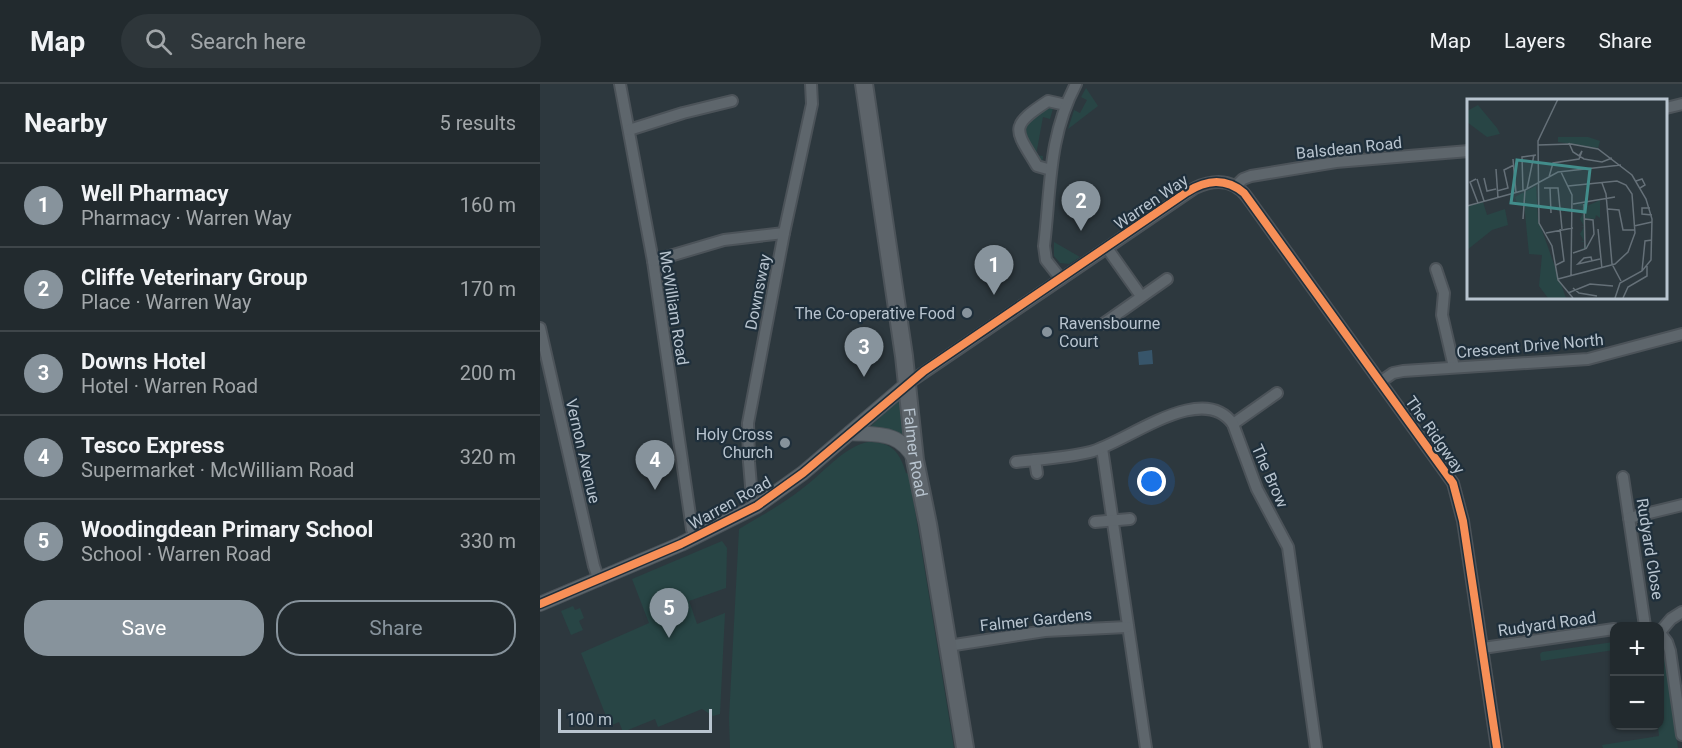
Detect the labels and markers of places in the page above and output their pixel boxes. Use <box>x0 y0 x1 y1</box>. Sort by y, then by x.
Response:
pin: 2 <box>1062 182 1100 231</box>
pin: 1 <box>974 246 1014 295</box>
place label: The Co-operative Food <box>795 304 955 323</box>
marker: The Co-operative Food <box>960 306 974 320</box>
place label: Ravensbourne Court <box>1059 314 1160 351</box>
marker: Ravensbourne Court <box>1040 325 1054 339</box>
pin: 3 <box>844 328 884 377</box>
place label: Holy Cross Church <box>696 425 773 462</box>
marker: Holy Cross Church <box>778 436 792 450</box>
pin: 4 <box>636 440 674 490</box>
pin: 5 <box>650 588 688 638</box>

